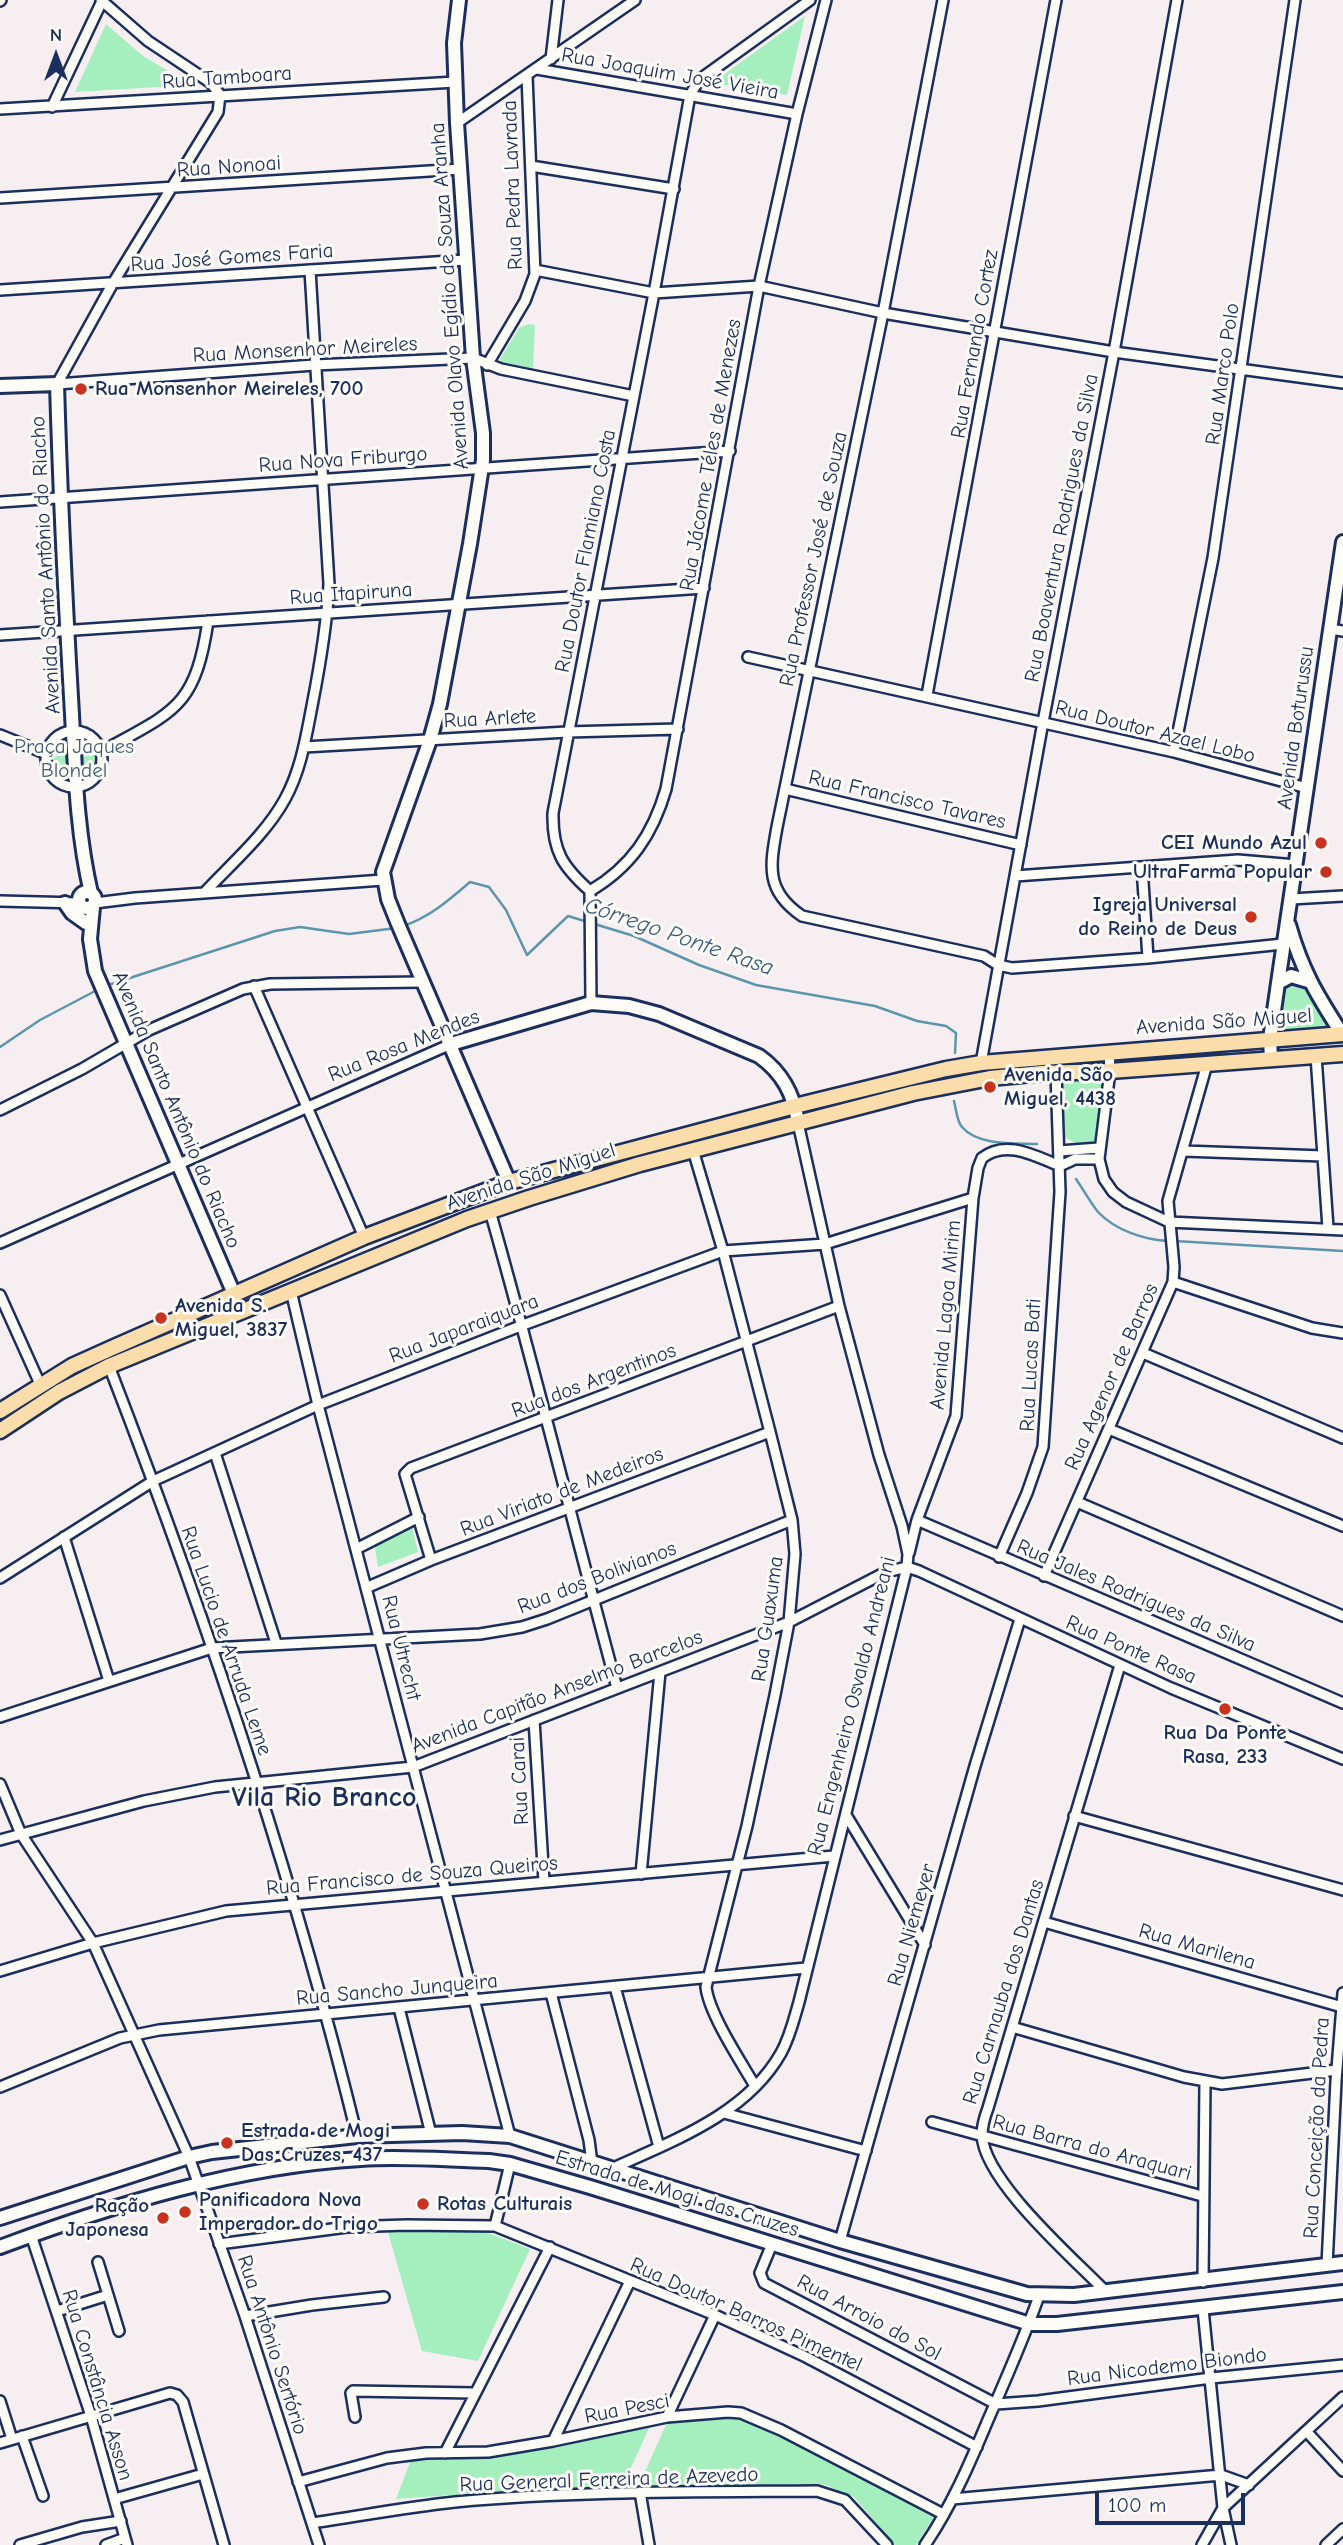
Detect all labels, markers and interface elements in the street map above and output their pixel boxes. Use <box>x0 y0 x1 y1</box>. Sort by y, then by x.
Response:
north arrow <box>21 21 91 91</box>
text: N <box>50 24 62 46</box>
street label: Rua Joaquim José Vieira <box>559 42 781 106</box>
street label: Rua Tamboara <box>161 61 293 95</box>
street label: Rua Pedra Lavrada <box>497 100 529 270</box>
street label: Avenida Olavo Egídio de Souza Aranha <box>425 122 475 470</box>
street label: Rua Nonoai <box>176 151 282 183</box>
street label: Rua José Gomes Faria <box>130 238 334 278</box>
street label: Rua Fernando Cortez <box>946 247 1004 441</box>
street label: Rua Marco Polo <box>1201 301 1245 447</box>
street label: Rua Jácome Téles de Menezes <box>675 317 747 593</box>
street label: Rua Monsenhor Meireles <box>192 332 418 368</box>
street label: Rua Boaventura Rodrigues da Silva <box>1020 372 1104 684</box>
place label: Rua Monsenhor Meireles, 700 <box>95 376 364 402</box>
marker: Rua Monsenhor Meireles, 700 <box>73 381 89 397</box>
street label: Avenida Santo Antônio do Riacho <box>26 415 66 715</box>
street label: Rua Doutor Flamiano Costa <box>550 427 622 675</box>
street label: Rua Professor José de Souza <box>775 429 853 689</box>
street label: Rua Nova Friburgo <box>258 442 428 478</box>
street label: Rua Itapiruna <box>289 577 413 611</box>
street label: Avenida Boturussu <box>1272 645 1320 811</box>
street label: Rua Doutor Azael Lobo <box>1052 695 1258 769</box>
street label: Rua Arlete <box>443 704 537 734</box>
park label: Praça Jaques Blondel <box>14 734 134 784</box>
street label: Rua Francisco Tavares <box>806 765 1008 835</box>
place label: CEI Mundo Azul <box>1161 830 1307 856</box>
marker: CEI Mundo Azul <box>1313 835 1329 851</box>
place label: UltraFarma Popular <box>1133 859 1312 885</box>
marker: UltraFarma Popular <box>1318 864 1334 880</box>
water label: Córrego Ponte Rasa <box>581 892 777 982</box>
place label: Igreja Universal do Reino de Deus <box>1078 892 1237 942</box>
marker: Igreja Universal do Reino de Deus <box>1243 909 1259 925</box>
street label: Avenida Santo Antônio do Riacho <box>106 968 246 1252</box>
street label: Avenida São Miguel <box>1135 1003 1313 1041</box>
street label: Rua Rosa Mendes <box>325 1004 483 1088</box>
place label: Avenida São Miguel, 4438 <box>1004 1062 1116 1112</box>
marker: Avenida São Miguel, 4438 <box>982 1079 998 1095</box>
street label: Avenida São Miguel <box>443 1138 619 1216</box>
street label: Avenida Lagoa Mirim <box>925 1219 967 1411</box>
street label: Rua Agenor de Barros <box>1059 1280 1165 1474</box>
street label: Rua Japaraiquara <box>386 1289 542 1369</box>
place label: Avenida S. Miguel, 3837 <box>175 1293 287 1343</box>
street label: Rua Lucas Bati <box>1015 1298 1047 1432</box>
marker: Avenida S. Miguel, 3837 <box>153 1310 169 1326</box>
street label: Rua dos Argentinos <box>508 1338 680 1424</box>
street label: Rua Viriato de Medeiros <box>457 1442 667 1542</box>
street label: Rua Lucio de Arruda Leme <box>175 1523 277 1759</box>
street label: Rua Jales Rodrigues da Silva <box>1013 1534 1259 1658</box>
street label: Rua dos Bolivianos <box>514 1536 680 1620</box>
street label: Rua Engenheiro Osvaldo Andreani <box>803 1554 901 1858</box>
street label: Rua Guaxuma <box>747 1555 789 1683</box>
street label: Rua Utrecht <box>376 1593 426 1703</box>
street label: Rua Ponte Rasa <box>1062 1610 1200 1690</box>
street label: Avenida Capitão Anselmo Barcelos <box>408 1625 706 1759</box>
marker: Rua Da Ponte Rasa, 233 <box>1217 1701 1233 1717</box>
place label: Rua Da Ponte Rasa, 233 <box>1163 1720 1287 1770</box>
street label: Rua Carai <box>505 1736 535 1826</box>
district label: Vila Rio Branco <box>232 1781 416 1815</box>
street label: Rua Francisco de Souza Queiros <box>265 1851 559 1901</box>
street label: Rua Niemeyer <box>883 1861 941 1989</box>
street label: Rua Carnauba dos Dantas <box>958 1876 1050 2108</box>
street label: Rua Marilena <box>1136 1918 1258 1976</box>
street label: Rua Sancho Junqueira <box>295 1969 499 2011</box>
street label: Rua Conceição da Pedra <box>1299 2017 1335 2239</box>
street label: Rua Barra do Araquari <box>990 2109 1194 2187</box>
place label: Estrada de Mogi Das Cruzes, 437 <box>241 2118 390 2168</box>
marker: Estrada de Mogi Das Cruzes, 437 <box>219 2135 235 2151</box>
street label: Estrada de Mogi das Cruzes <box>552 2145 802 2243</box>
place label: Panificadora Nova Imperador do Trigo <box>199 2187 378 2237</box>
place label: Rotas Culturais <box>437 2191 572 2217</box>
place label: Ração Japonesa <box>65 2193 149 2243</box>
marker: Rotas Culturais <box>415 2196 431 2212</box>
marker: Panificadora Nova Imperador do Trigo <box>177 2204 193 2220</box>
marker: Ração Japonesa <box>155 2210 171 2226</box>
street label: Rua Antônio Sertório <box>231 2252 313 2438</box>
street label: Rua Doutor Barros Pimentel <box>626 2252 866 2378</box>
street label: Rua Arroio do Sol <box>792 2269 946 2367</box>
street label: Rua Constância Asson <box>56 2286 138 2484</box>
street label: Rua Nicodemo Biondo <box>1066 2342 1268 2392</box>
street label: Rua Pesci <box>582 2388 672 2430</box>
street label: Rua General Ferreira de Azevedo <box>459 2462 759 2498</box>
scale bar <box>1098 2478 1248 2522</box>
text: 100 m <box>1108 2493 1166 2517</box>

